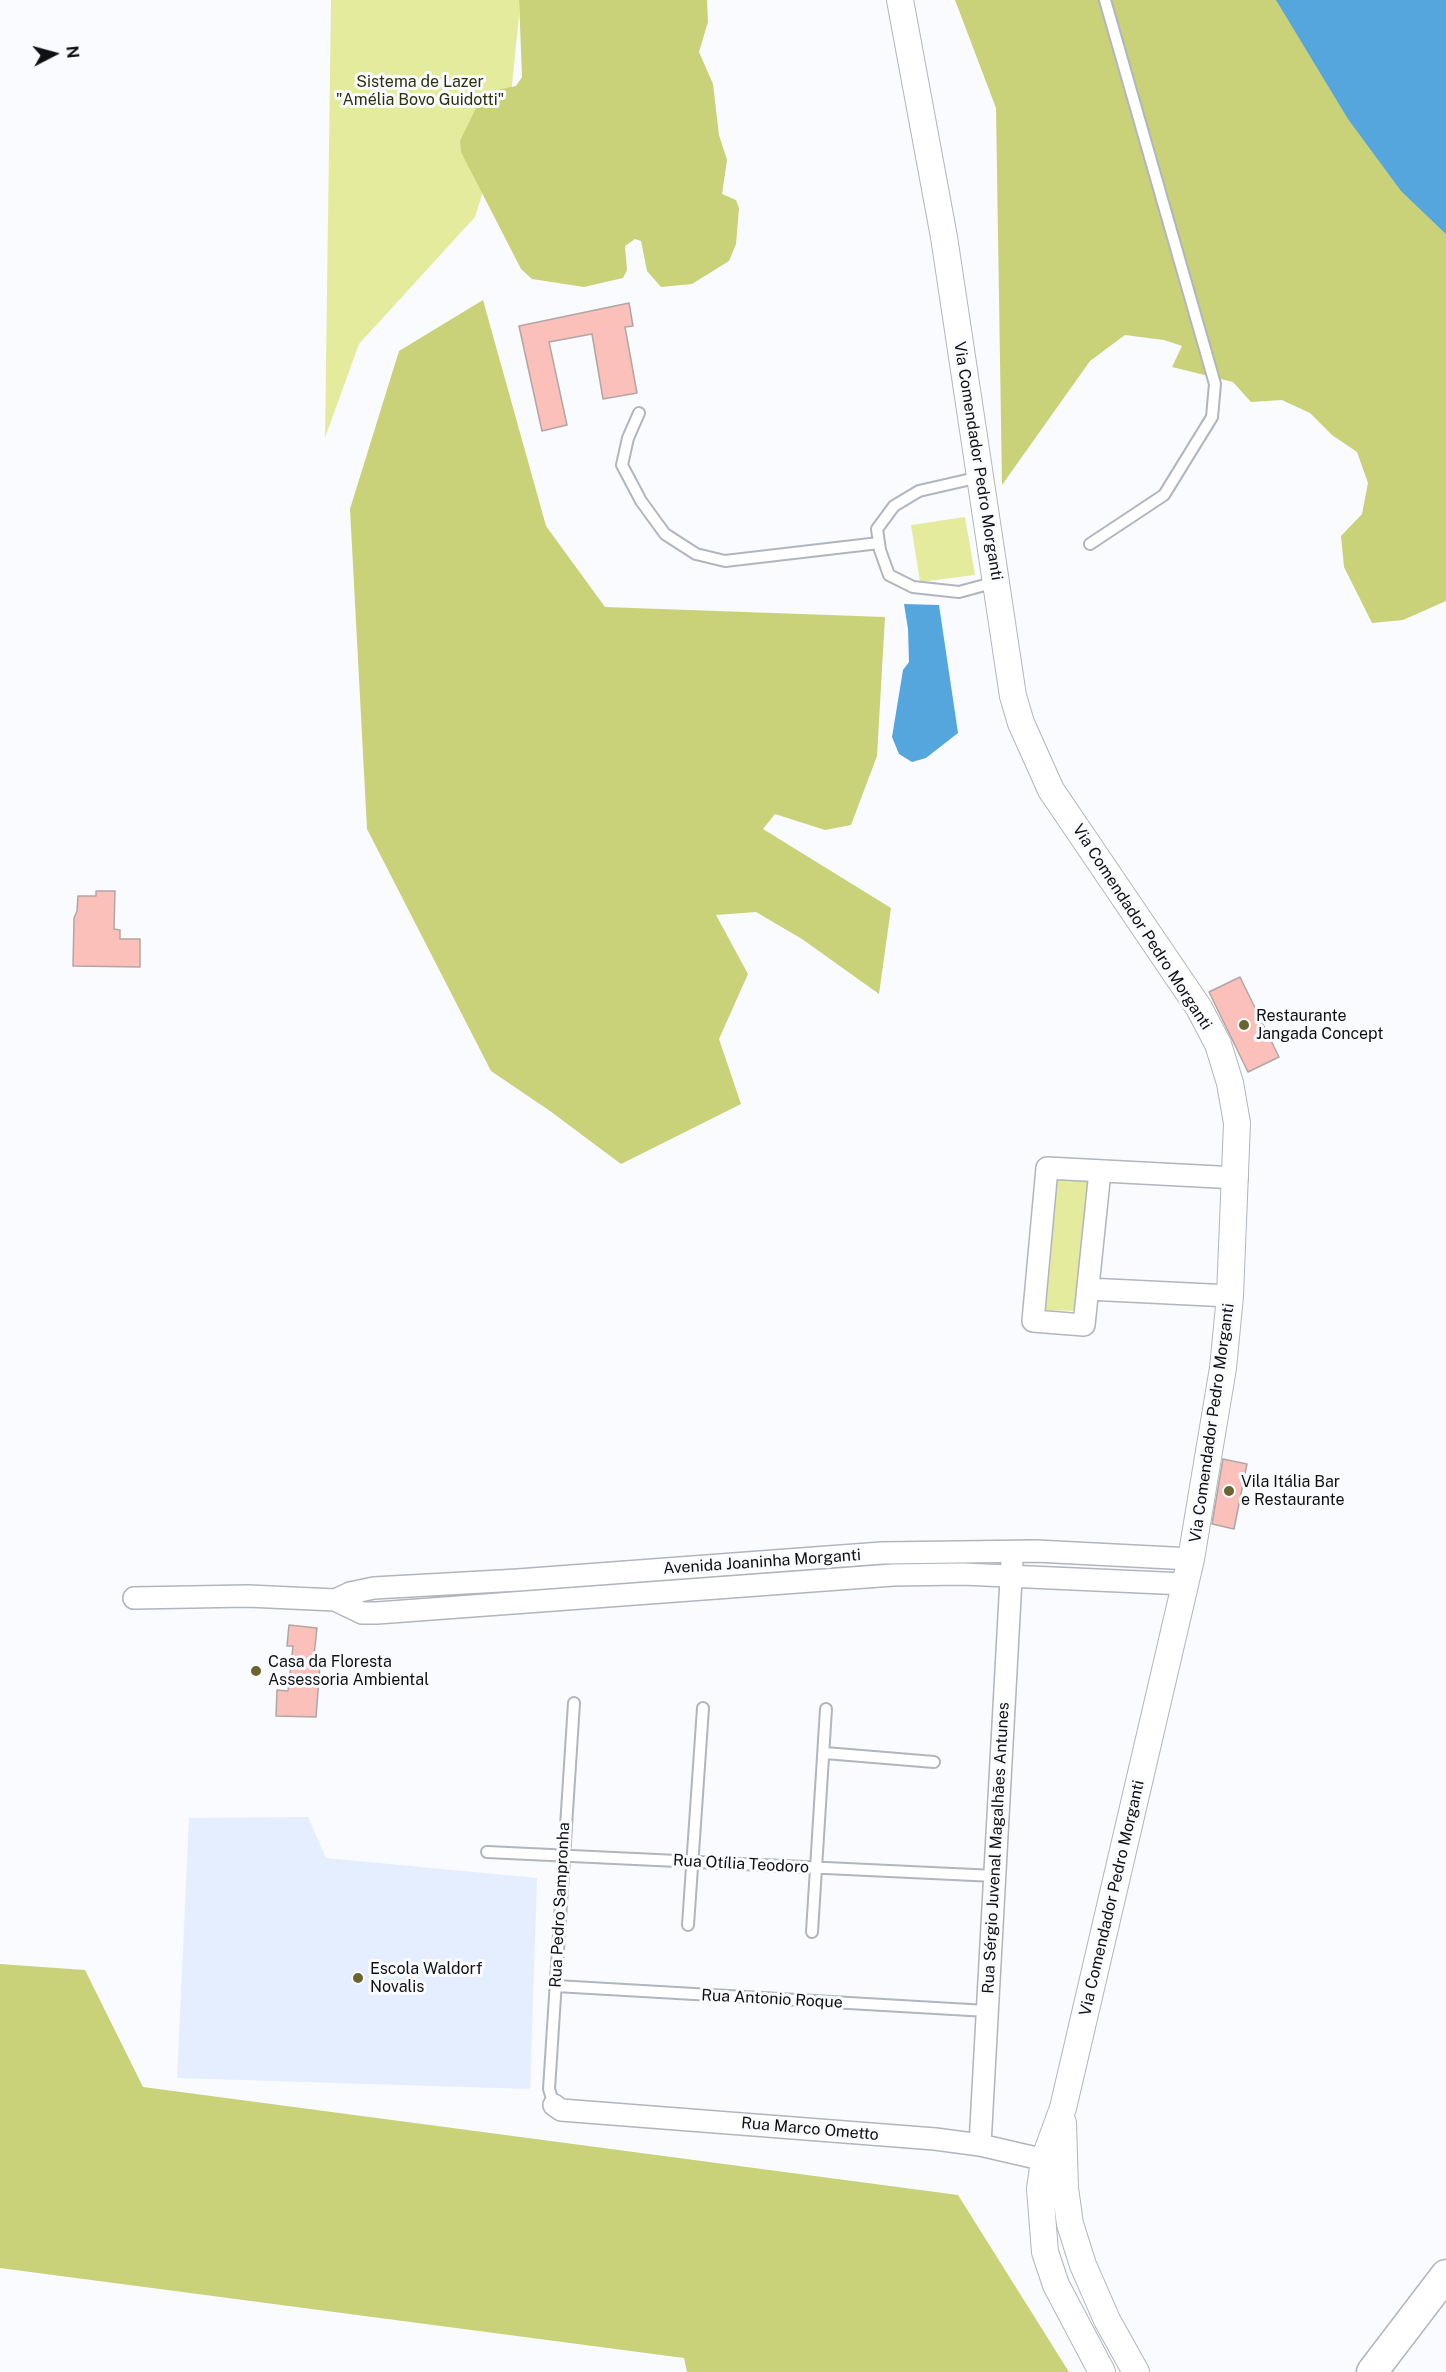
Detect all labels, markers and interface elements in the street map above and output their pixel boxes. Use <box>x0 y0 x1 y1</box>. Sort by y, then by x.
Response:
north arrow <box>24 24 84 84</box>
text: N <box>62 45 82 59</box>
park label: Sistema de Lazer "Amélia Bovo Guidotti" <box>336 72 504 110</box>
street label: Via Comendador Pedro Morganti <box>950 340 1006 582</box>
street label: Via Comendador Pedro Morganti <box>1068 821 1216 1033</box>
place label: Restaurante Jangada Concept <box>1256 1006 1384 1044</box>
marker: Restaurante Jangada Concept <box>1237 1018 1251 1032</box>
street label: Via Comendador Pedro Morganti <box>1186 1302 1238 1544</box>
place label: Vila Itália Bar e Restaurante <box>1241 1472 1345 1510</box>
marker: Vila Itália Bar e Restaurante <box>1222 1484 1236 1498</box>
street label: Avenida Joaninha Morganti <box>663 1546 861 1578</box>
place label: Casa da Floresta Assessoria Ambiental <box>268 1652 429 1690</box>
marker: Casa da Floresta Assessoria Ambiental <box>249 1664 263 1678</box>
street label: Rua Sérgio Juvenal Magalhães Antunes <box>979 1702 1013 1994</box>
street label: Via Comendador Pedro Morganti <box>1076 1778 1148 2018</box>
street label: Rua Pedro Sampronha <box>546 1822 574 1988</box>
street label: Rua Otília Teodoro <box>672 1851 810 1877</box>
place label: Escola Waldorf Novalis <box>370 1959 482 1997</box>
marker: Escola Waldorf Novalis <box>351 1971 365 1985</box>
street label: Rua Antonio Roque <box>701 1986 843 2012</box>
street label: Rua Marco Ometto <box>740 2113 880 2145</box>

